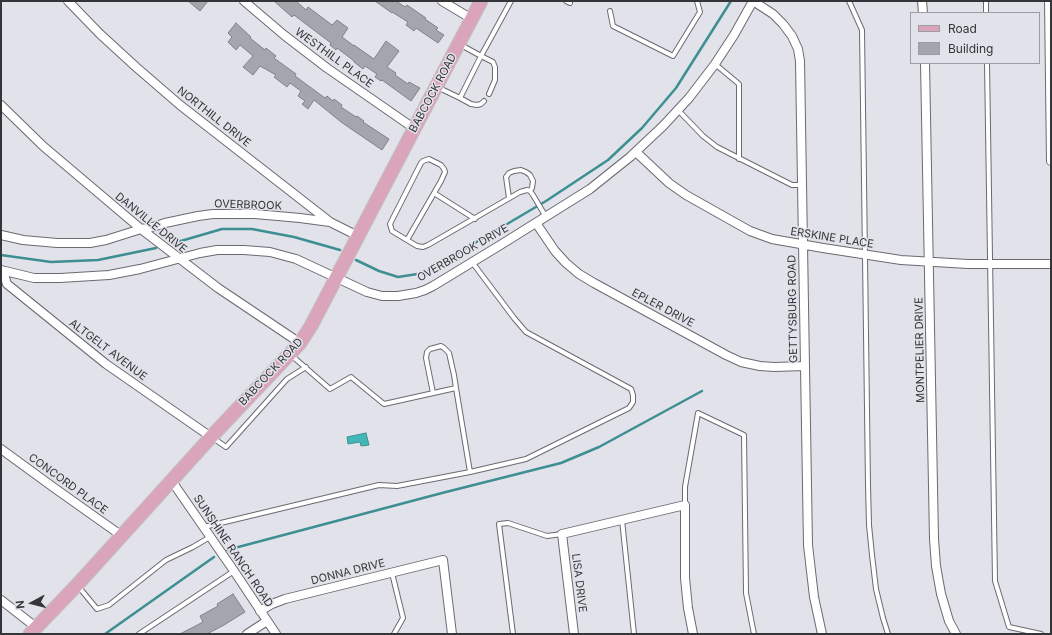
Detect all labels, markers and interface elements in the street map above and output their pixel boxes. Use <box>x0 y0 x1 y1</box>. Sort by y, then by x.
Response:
legend <box>910 12 1040 64</box>
text: Road <box>948 21 977 36</box>
street label: WESTHILL PLACE <box>292 25 376 91</box>
text: Building <box>948 41 993 56</box>
street label: BABCOCK ROAD <box>407 51 459 135</box>
street label: NORTHILL DRIVE <box>175 84 253 150</box>
street label: DANVILLE DRIVE <box>113 190 189 256</box>
street label: OVERBROOK <box>214 197 282 213</box>
street label: OVERBROOK DRIVE <box>415 222 511 284</box>
street label: ERSKINE PLACE <box>789 225 875 251</box>
street label: GETTYSBURG ROAD <box>785 255 801 363</box>
street label: EPLER DRIVE <box>630 286 696 330</box>
street label: MONTPELIER DRIVE <box>912 297 928 403</box>
street label: ALTGELT AVENUE <box>67 316 149 384</box>
street label: BABCOCK ROAD <box>236 335 306 409</box>
street label: CONCORD PLACE <box>26 451 110 517</box>
street label: SUNSHINE RANCH ROAD <box>190 492 276 610</box>
street label: LISA DRIVE <box>569 553 589 613</box>
street label: DONNA DRIVE <box>310 556 386 588</box>
north arrow <box>12 583 52 623</box>
text: N <box>13 599 28 609</box>

